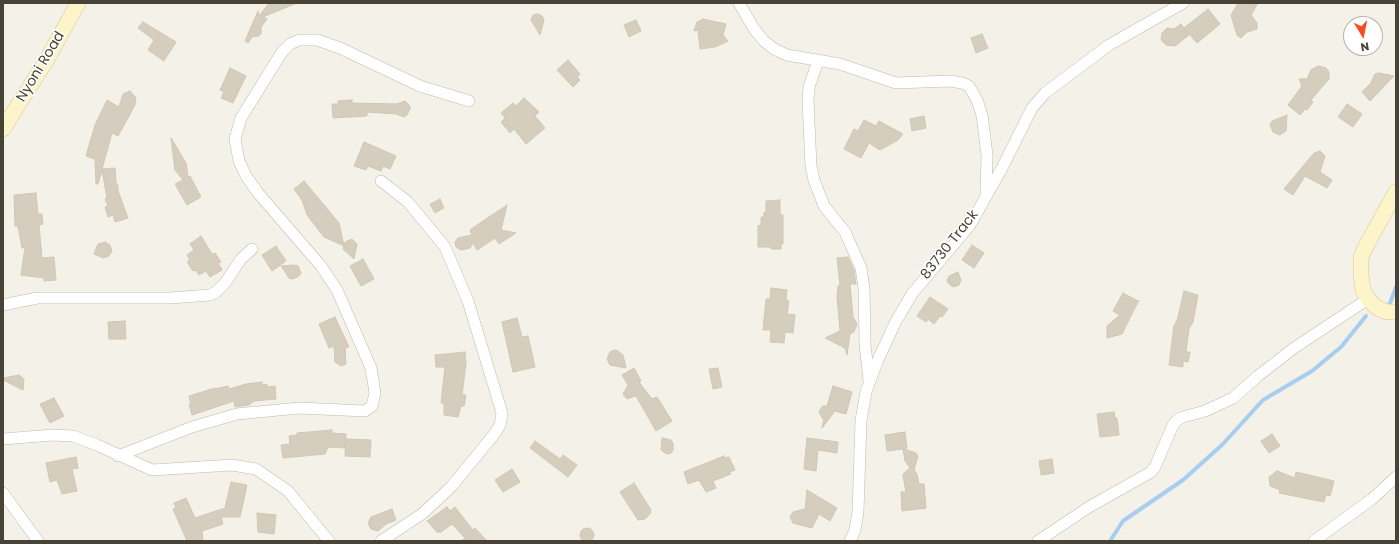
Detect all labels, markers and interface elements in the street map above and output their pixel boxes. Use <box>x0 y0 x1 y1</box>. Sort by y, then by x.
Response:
north arrow <box>1343 16 1383 56</box>
street label: Nyoni Road <box>13 29 69 105</box>
text: N <box>1359 38 1370 55</box>
street label: 83730 Track <box>918 207 982 283</box>

